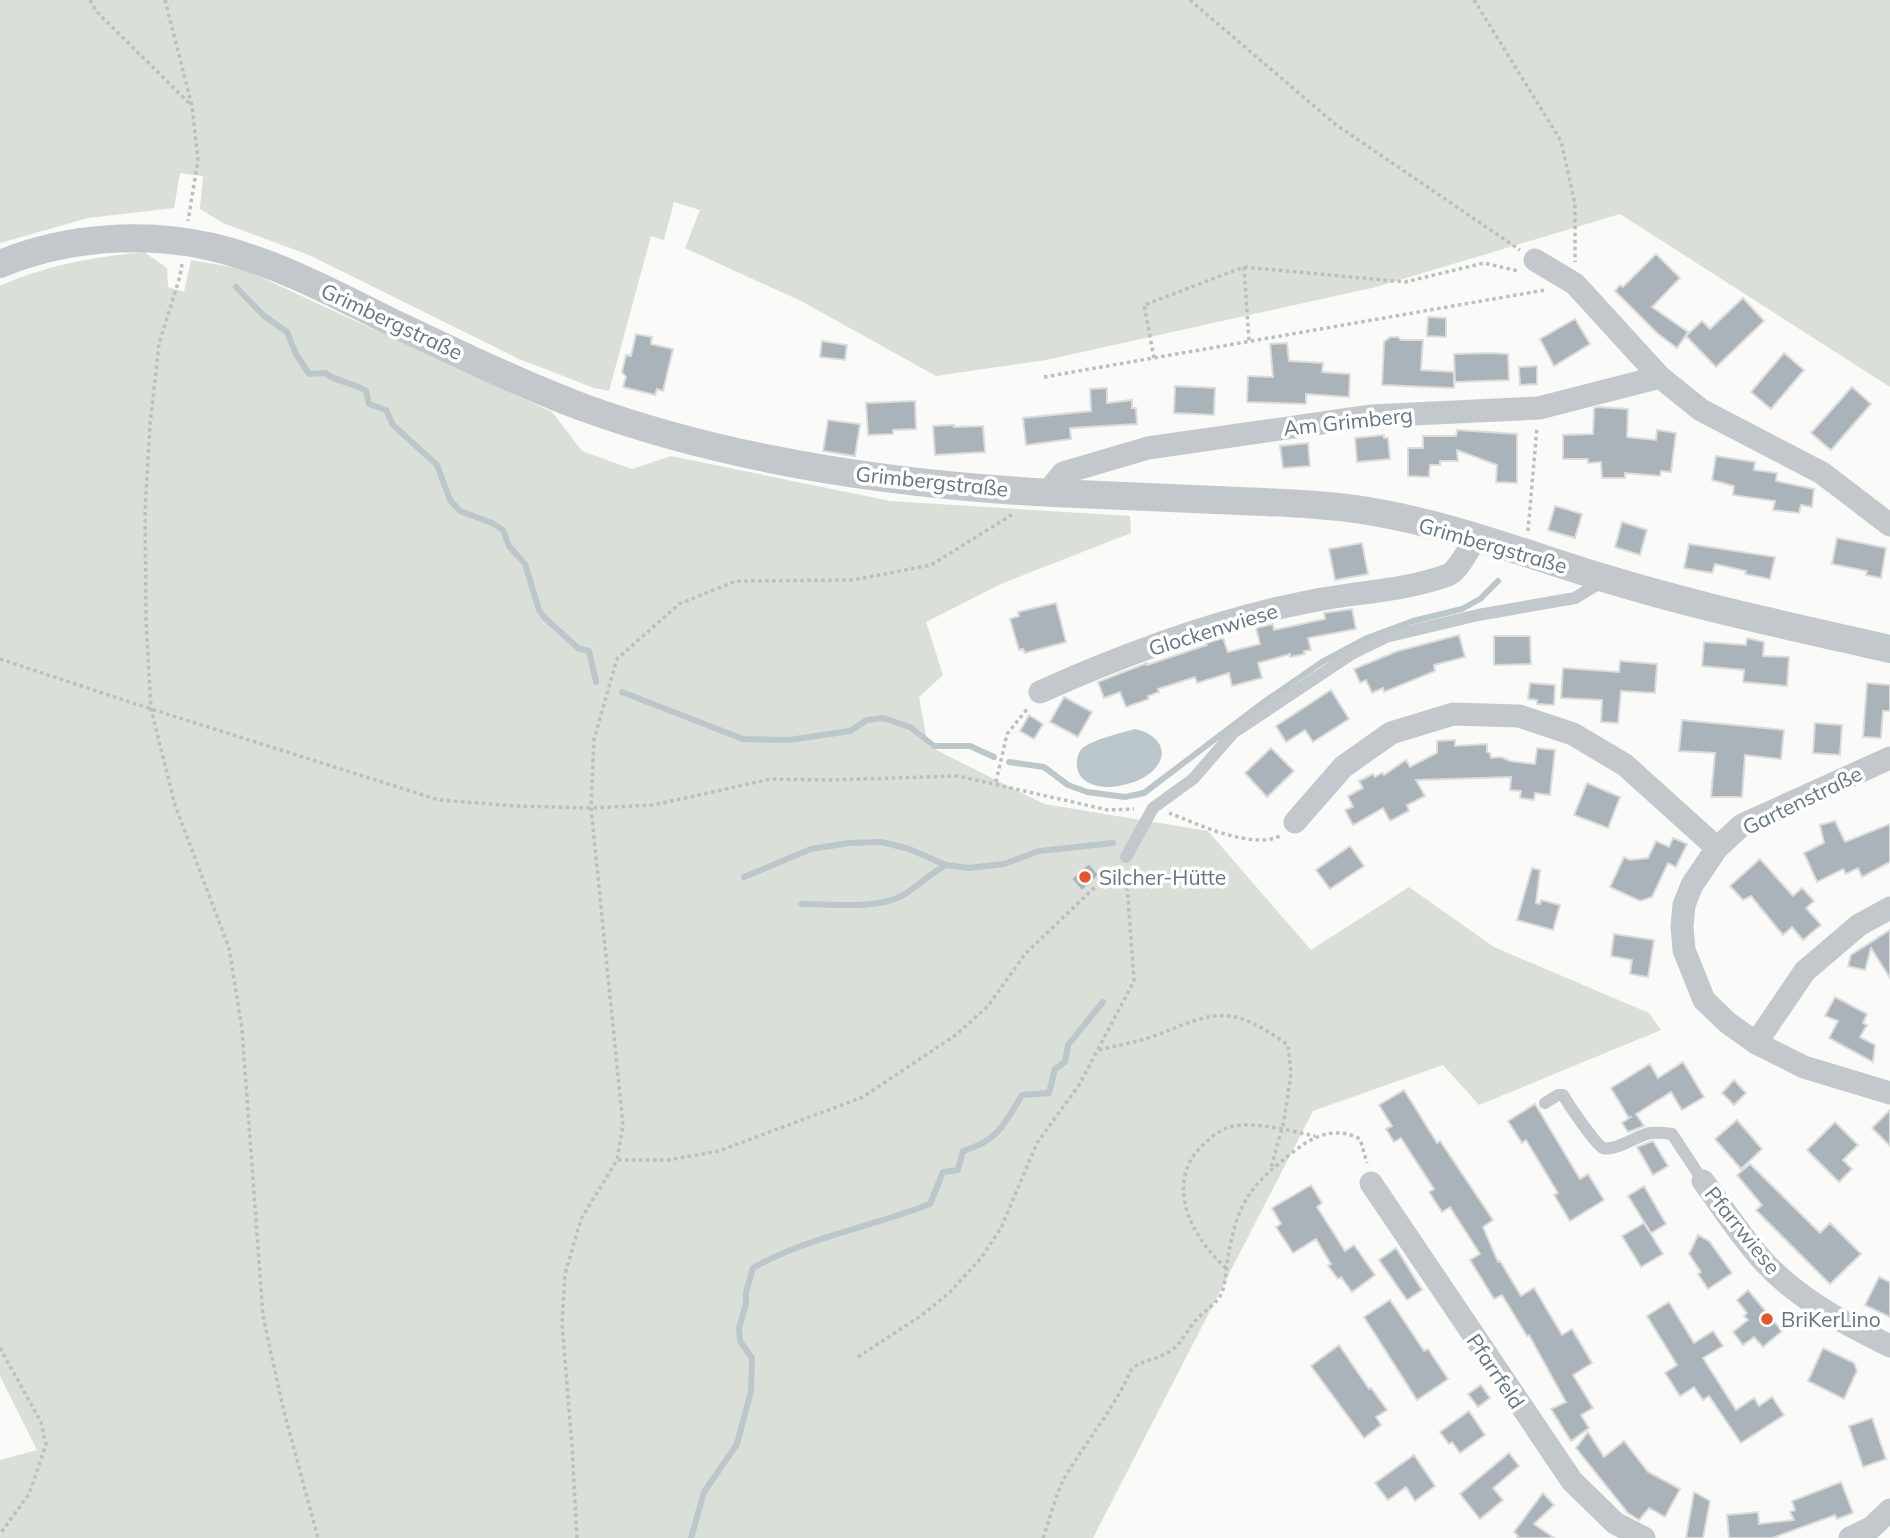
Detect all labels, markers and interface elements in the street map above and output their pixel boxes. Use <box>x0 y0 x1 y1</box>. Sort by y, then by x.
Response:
street label: Grimbergstraße <box>317 277 467 365</box>
street label: Am Grimberg <box>1282 401 1414 441</box>
street label: Grimbergstraße <box>855 460 1009 502</box>
street label: Grimbergstraße <box>1416 511 1570 579</box>
street label: Glockenwiese <box>1145 597 1281 661</box>
street label: Gartenstraße <box>1738 760 1866 840</box>
place label: Silcher-Hütte <box>1099 864 1226 890</box>
marker: Silcher-Hütte <box>1077 869 1093 885</box>
street label: Pfarrwiese <box>1700 1181 1786 1279</box>
place label: BriKerLino <box>1781 1306 1881 1332</box>
marker: BriKerLino <box>1759 1311 1775 1327</box>
street label: Pfarrfeld <box>1461 1329 1531 1413</box>

